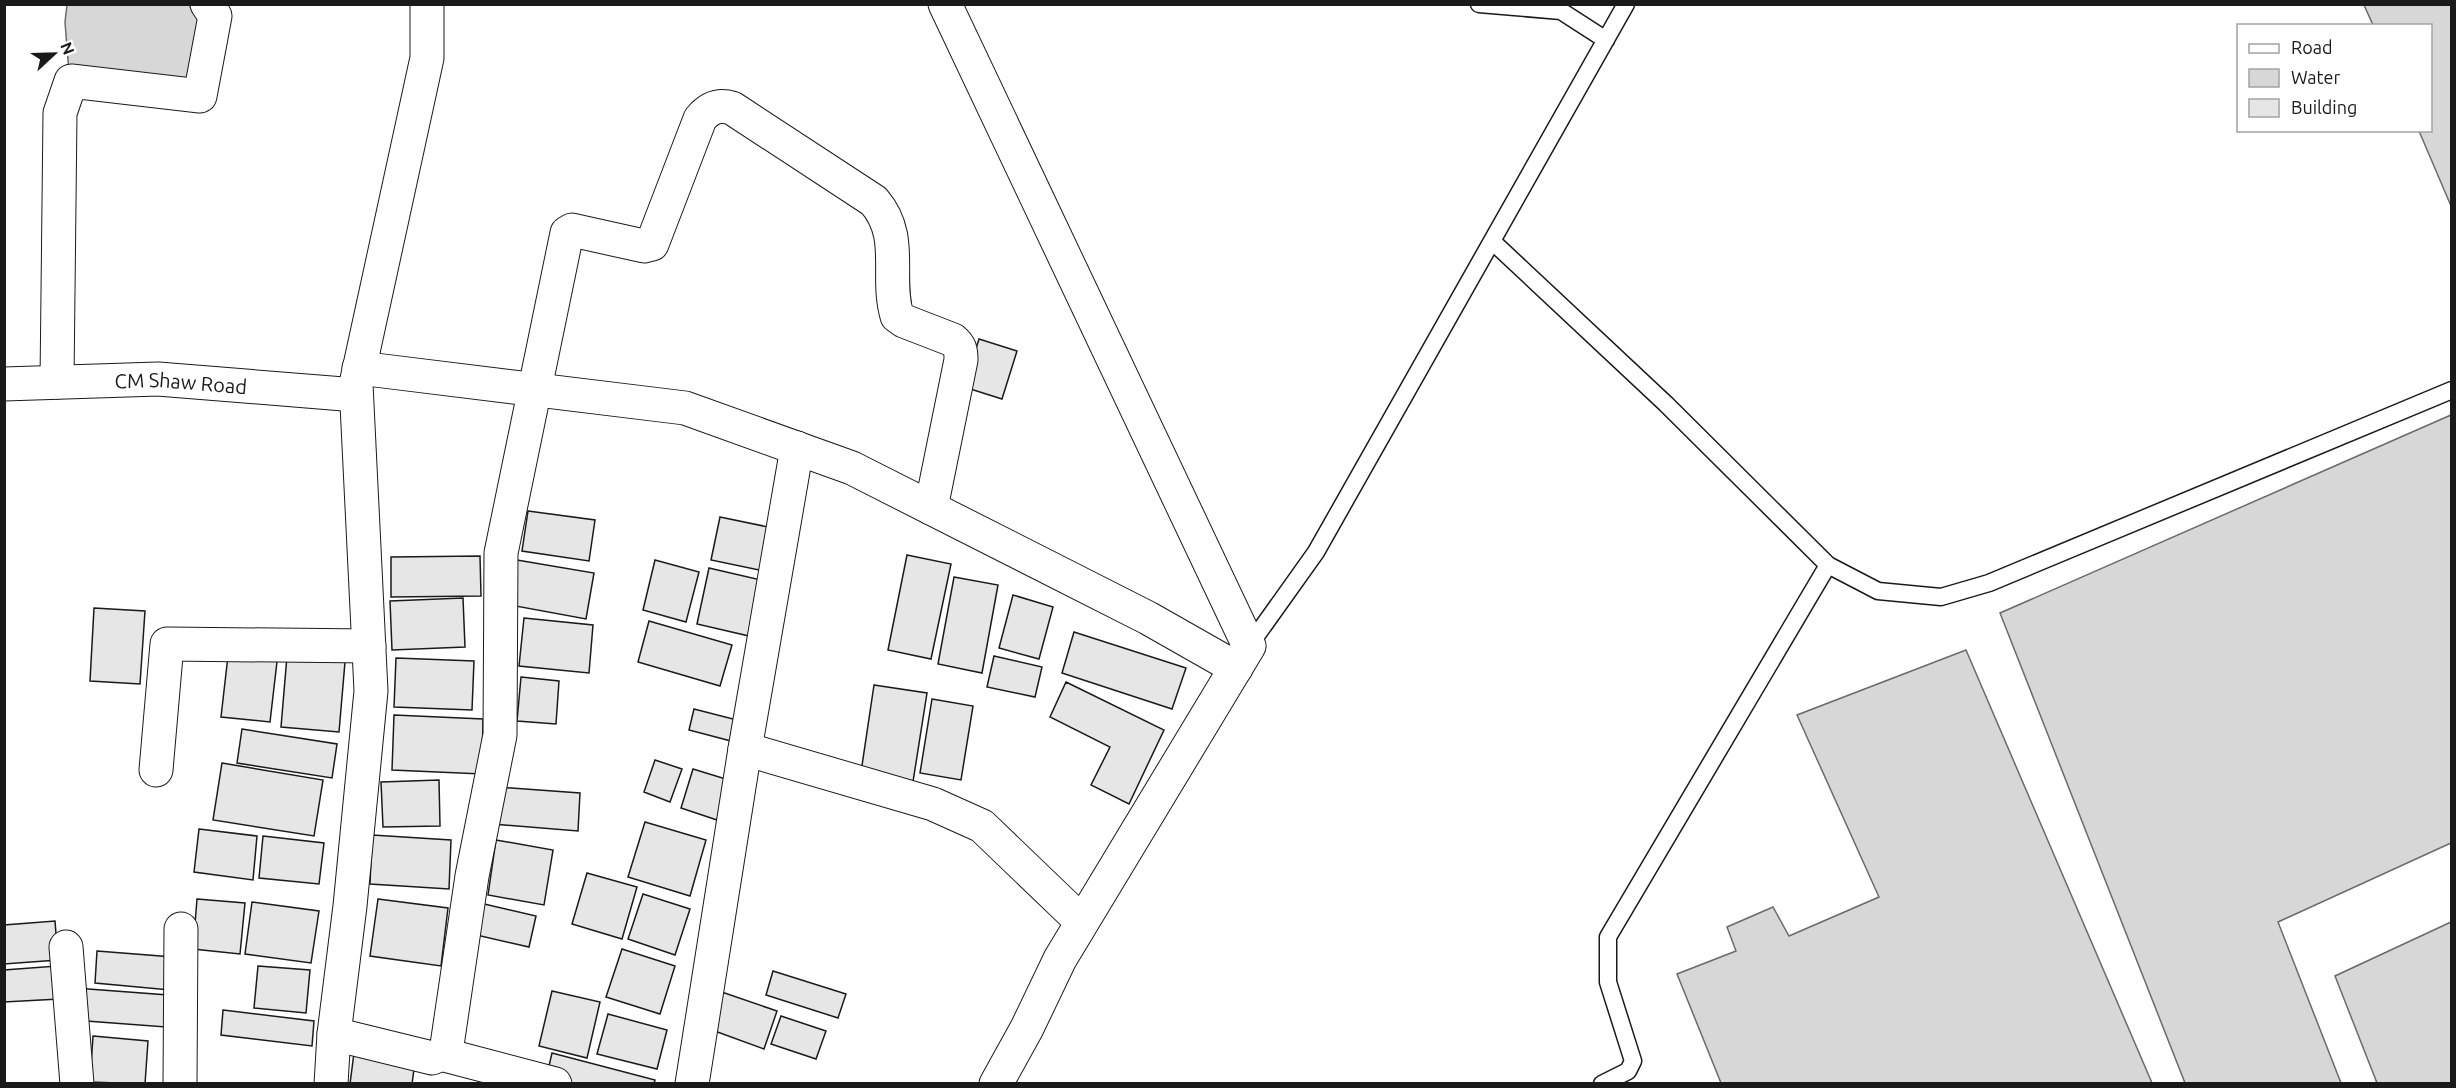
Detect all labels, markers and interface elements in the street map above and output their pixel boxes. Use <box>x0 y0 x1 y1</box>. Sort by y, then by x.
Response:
north arrow <box>24 24 84 84</box>
legend <box>2237 24 2432 132</box>
text: Road <box>2291 37 2333 57</box>
text: N <box>57 39 78 57</box>
text: Water <box>2291 67 2341 87</box>
text: Building <box>2291 97 2357 117</box>
street label: CM Shaw Road <box>114 367 248 398</box>

